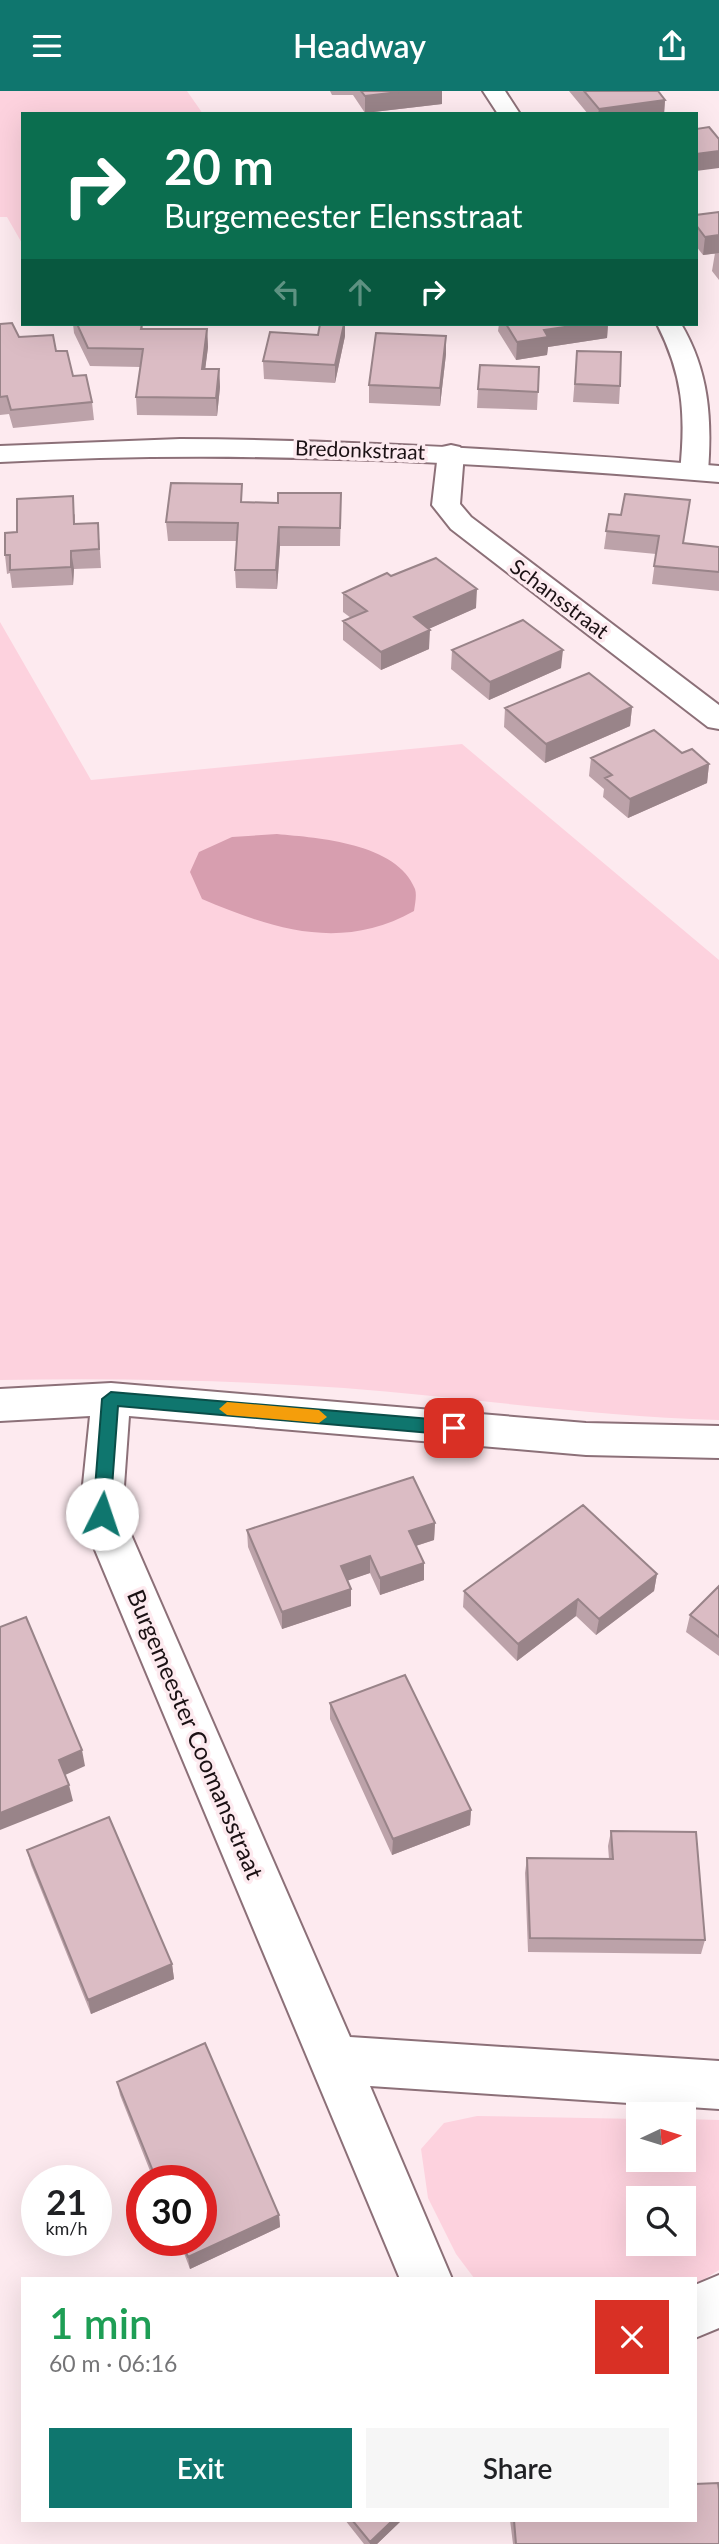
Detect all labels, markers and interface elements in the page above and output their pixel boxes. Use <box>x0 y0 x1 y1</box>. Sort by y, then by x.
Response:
text: Headway <box>293 26 426 65</box>
icon: menu <box>28 27 66 65</box>
icon: share <box>653 27 691 65</box>
text: 20 m <box>164 137 274 195</box>
icon: right <box>49 140 140 231</box>
text: Burgemeester Elensstraat <box>164 196 522 235</box>
icon: left <box>268 273 306 311</box>
icon: ahead <box>341 273 379 311</box>
icon: right <box>414 273 452 311</box>
street label: Bredonkstraat <box>295 434 426 464</box>
street label: Schansstraat <box>506 553 614 643</box>
pin <box>424 1398 484 1458</box>
icon: arrive <box>435 1409 473 1447</box>
position arrow <box>65 1477 139 1551</box>
street label: Burgemeester Coomansstraat <box>122 1585 270 1883</box>
north arrow <box>626 2102 696 2172</box>
map controls <box>626 2102 696 2256</box>
speed limit sign: 30 <box>126 2165 217 2256</box>
text: 21 <box>46 2180 87 2222</box>
button: search <box>626 2186 696 2256</box>
text: km/h <box>45 2217 88 2239</box>
text: 1 min <box>49 2298 153 2348</box>
button: close <box>595 2300 669 2374</box>
text: 60 m · 06:16 <box>49 2349 177 2377</box>
button: Exit <box>49 2428 352 2508</box>
button: Share <box>366 2428 669 2508</box>

